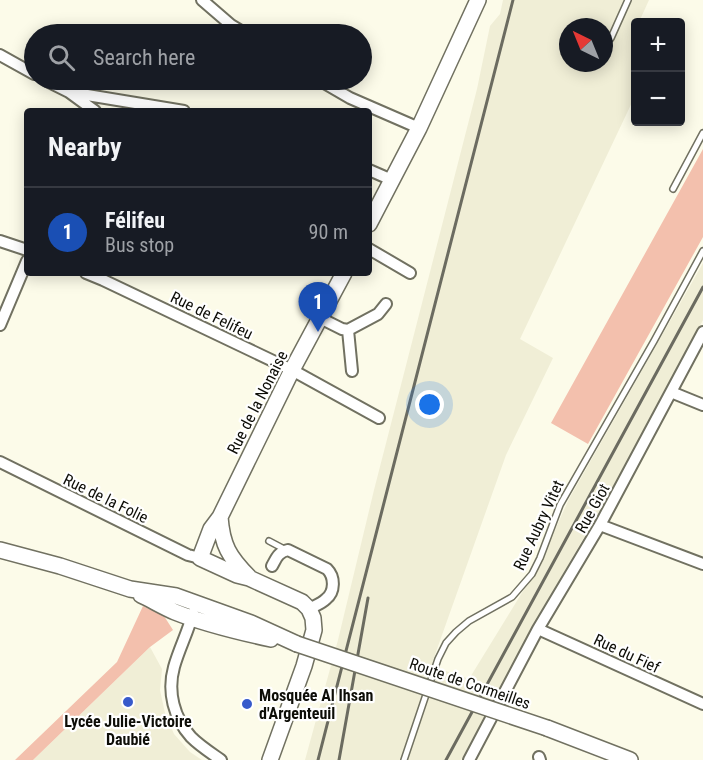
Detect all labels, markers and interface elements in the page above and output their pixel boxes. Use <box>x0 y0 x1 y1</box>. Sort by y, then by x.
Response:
north arrow <box>559 18 613 72</box>
map controls <box>631 18 685 126</box>
button: + <box>631 18 685 72</box>
search box <box>24 24 372 90</box>
icon: search <box>45 41 78 74</box>
text: Search here <box>93 45 195 70</box>
button: − <box>631 72 685 126</box>
text: Nearby <box>48 132 122 162</box>
text: Félifeu <box>105 208 165 233</box>
text: 1 <box>62 220 73 244</box>
text: 90 m <box>309 220 348 244</box>
text: Bus stop <box>105 233 174 257</box>
pin: 1 <box>298 282 338 332</box>
street label: Rue de Felifeu <box>168 287 256 343</box>
street label: Rue de la Nonaise <box>223 347 292 457</box>
your location <box>415 390 444 419</box>
street label: Rue de la Folie <box>60 470 151 527</box>
street label: Rue Aubry Vitet <box>509 477 568 573</box>
street label: Rue Giot <box>571 480 614 536</box>
street label: Rue du Fief <box>591 630 663 677</box>
street label: Route de Cormeilles <box>407 654 533 713</box>
place label: Mosquée Al Ihsan d'Argenteuil <box>259 686 373 723</box>
marker: Lycée Julie-Victoire Daubié <box>121 695 135 709</box>
marker: Mosquée Al Ihsan d'Argenteuil <box>240 697 254 711</box>
place label: Lycée Julie-Victoire Daubié <box>64 712 192 749</box>

